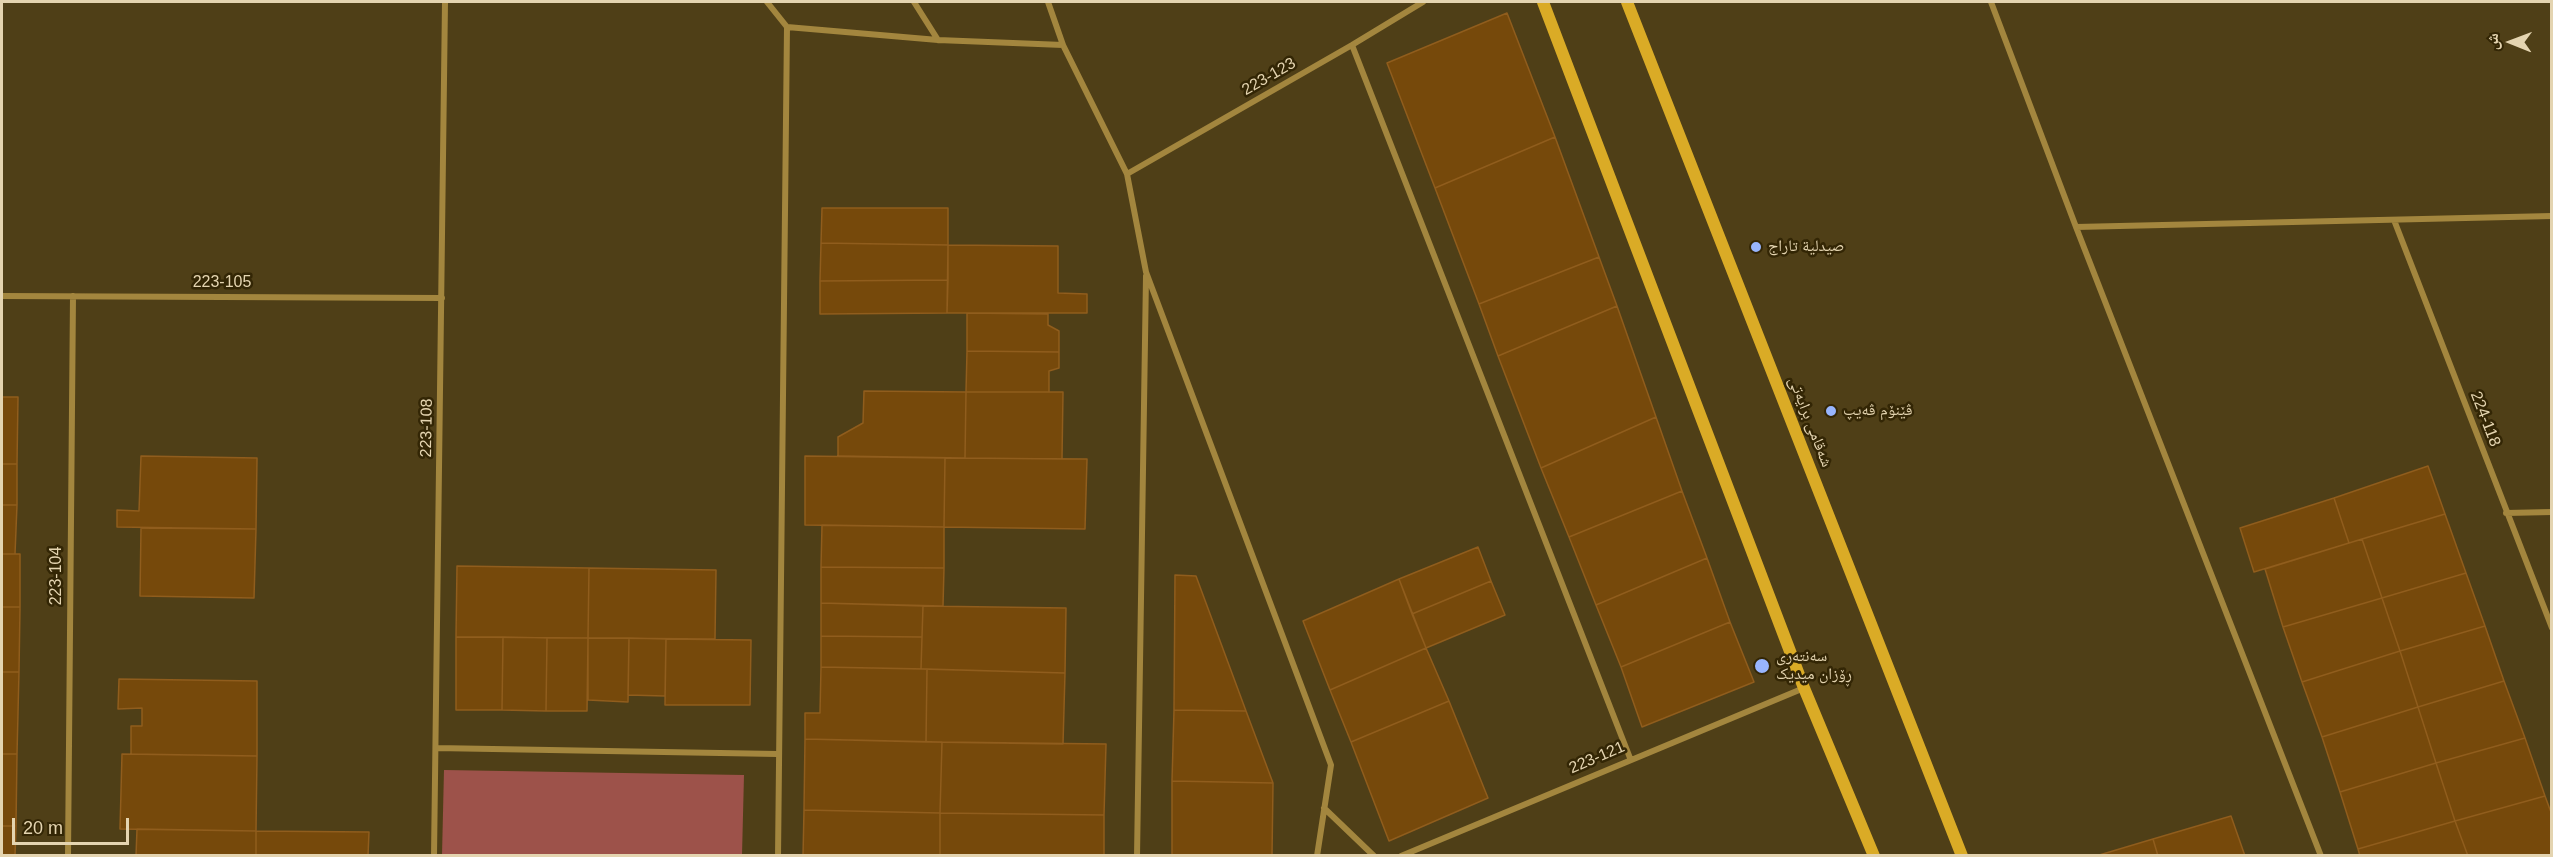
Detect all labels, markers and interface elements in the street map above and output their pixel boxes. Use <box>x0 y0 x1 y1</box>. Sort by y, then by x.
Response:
north arrow <box>2481 12 2541 72</box>
text: ش <box>2484 33 2501 50</box>
street label: 223-123 <box>1239 54 1299 100</box>
place label: صيدلية تاراج <box>1768 237 1844 257</box>
marker: صيدلية تاراج <box>1749 240 1763 254</box>
street label: 223-105 <box>193 273 251 293</box>
street label: شەقامی برایەتی <box>1784 374 1836 470</box>
street label: 224-118 <box>2466 389 2504 449</box>
street label: 223-108 <box>417 398 437 458</box>
place label: ڤێنۆم ڤەیپ <box>1843 401 1912 421</box>
marker: ڤێنۆم ڤەیپ <box>1824 404 1838 418</box>
street label: 223-104 <box>47 547 67 605</box>
place label: سەنتەری ڕۆزان میدیک <box>1776 647 1852 685</box>
marker: سەنتەری ڕۆزان میدیک <box>1753 657 1771 675</box>
street label: 223-121 <box>1566 738 1628 778</box>
scale bar <box>15 806 132 844</box>
text: 20 m <box>23 818 63 838</box>

